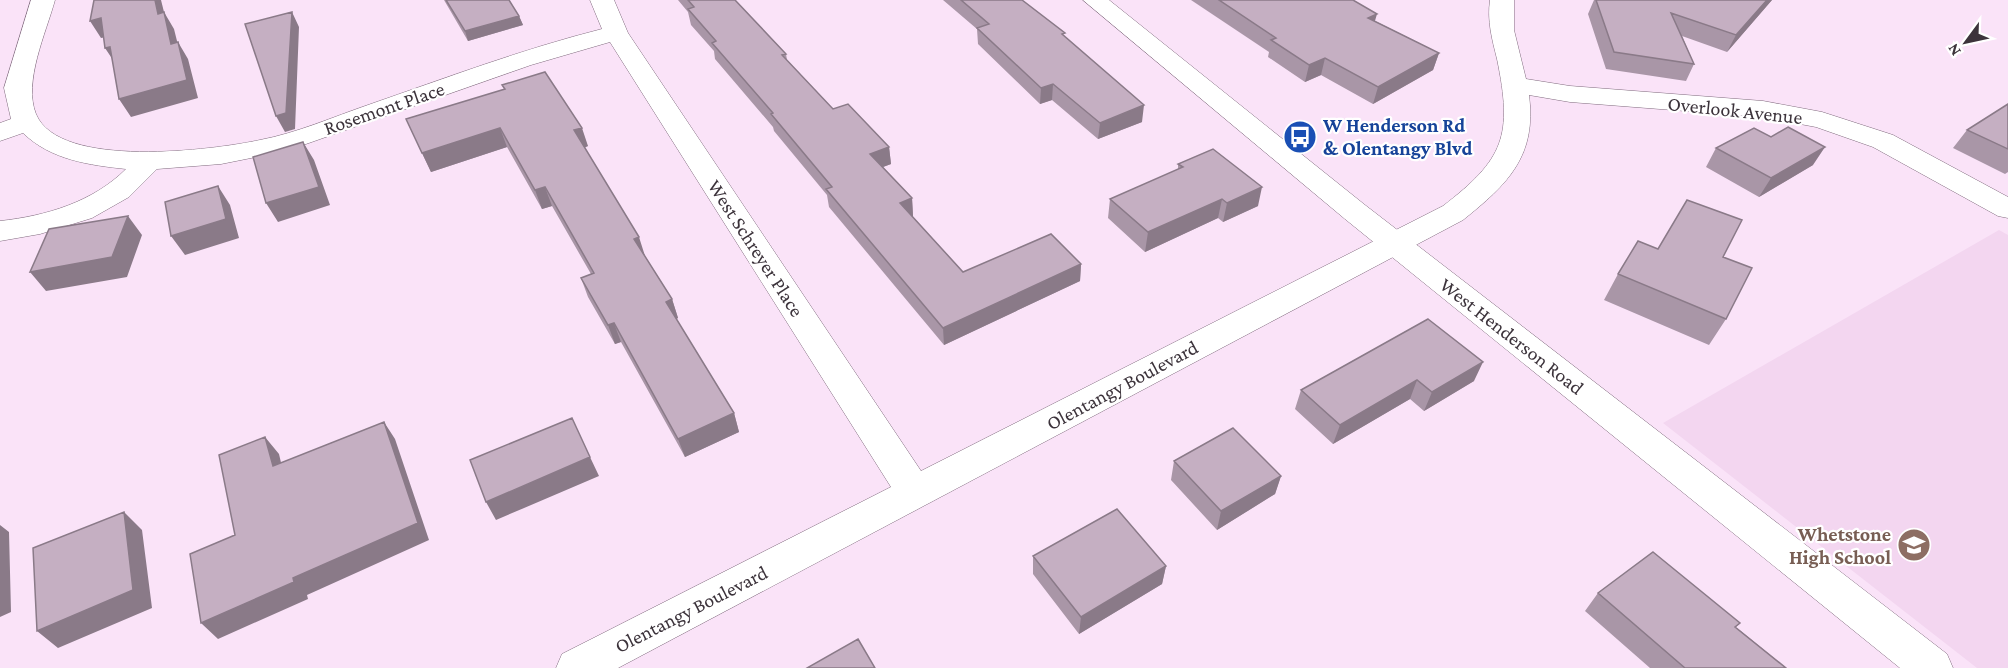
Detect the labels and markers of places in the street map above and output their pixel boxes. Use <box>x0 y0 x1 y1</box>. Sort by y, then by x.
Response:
place label: W Henderson Rd & Olentangy Blvd <box>1322 114 1472 159</box>
bus stop icon: W Henderson Rd & Olentangy Blvd <box>1282 119 1318 155</box>
place label: Whetstone High School <box>1789 523 1891 568</box>
school or university icon: Whetstone High School <box>1896 527 1932 563</box>

